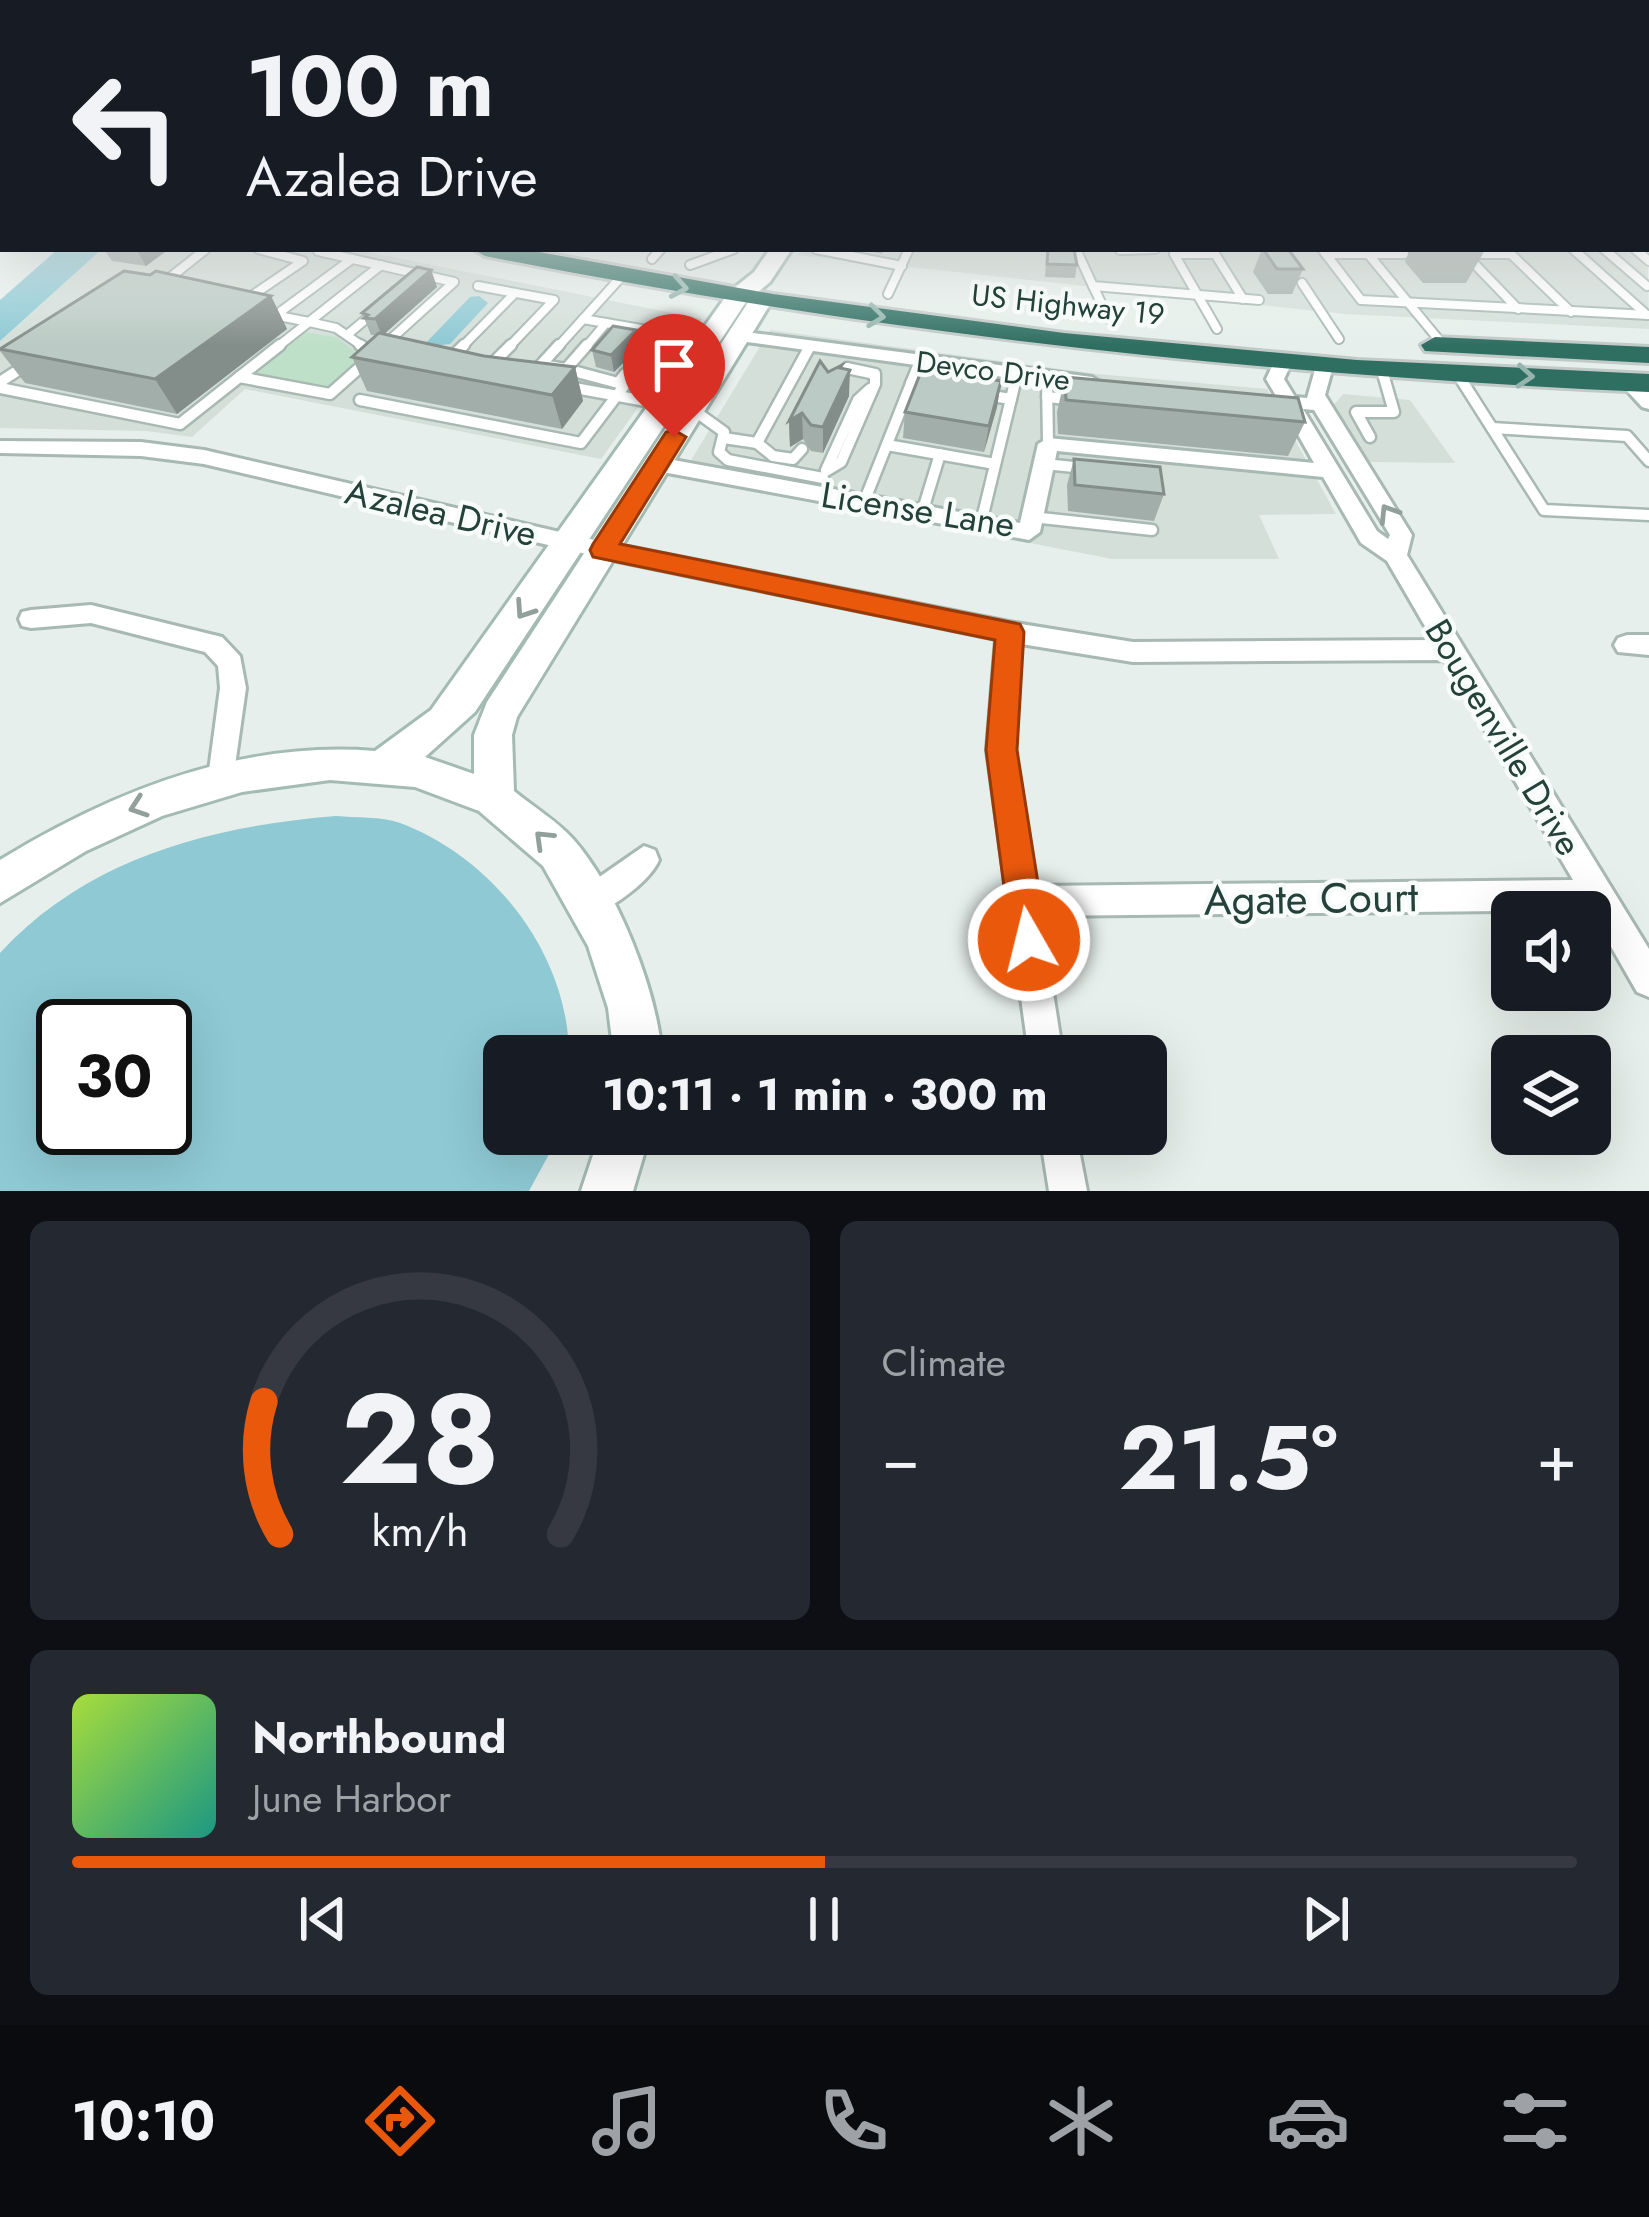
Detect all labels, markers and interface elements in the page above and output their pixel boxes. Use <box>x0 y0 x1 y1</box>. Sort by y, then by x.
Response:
text: 100 m <box>246 26 494 148</box>
icon: left <box>48 48 204 204</box>
text: Azalea Drive <box>246 138 538 216</box>
one-way arrow <box>669 273 689 298</box>
street label: US Highway 19 <box>969 273 1167 336</box>
one-way arrow <box>866 302 885 328</box>
pin <box>623 314 725 437</box>
icon: arrive <box>641 332 707 398</box>
street label: Devco Drive <box>914 340 1072 401</box>
one-way arrow <box>1516 363 1535 389</box>
street label: Azalea Drive <box>340 465 542 559</box>
street label: License Lane <box>818 468 1018 550</box>
one-way arrow <box>1380 504 1402 526</box>
one-way arrow <box>516 597 538 619</box>
street label: Bougenville Drive <box>1413 609 1595 865</box>
one-way arrow <box>129 793 150 817</box>
one-way arrow <box>535 832 557 854</box>
street label: Agate Court <box>1203 866 1419 931</box>
position arrow <box>966 877 1092 1003</box>
map controls <box>1491 891 1611 1155</box>
button: sound <box>1491 891 1611 1011</box>
speed limit sign: 30 <box>36 999 192 1155</box>
button: layers <box>1491 1035 1611 1155</box>
text: 10:11 · 1 min · 300 m <box>602 1062 1048 1127</box>
text: Climate <box>882 1334 1006 1391</box>
text: 28 <box>340 1349 500 1530</box>
text: 21.5° <box>1119 1393 1338 1523</box>
text: − <box>882 1410 920 1506</box>
text: + <box>1536 1410 1577 1506</box>
text: km/h <box>371 1499 468 1561</box>
text: Northbound <box>252 1705 507 1770</box>
text: June Harbor <box>252 1770 451 1827</box>
icon: previous <box>290 1886 356 1952</box>
icon: pause <box>791 1886 857 1952</box>
icon: next <box>1293 1886 1359 1952</box>
icon: directions <box>358 2079 442 2163</box>
icon: music <box>585 2079 669 2163</box>
icon: phone <box>812 2079 896 2163</box>
icon: climate <box>1039 2079 1123 2163</box>
icon: car <box>1266 2079 1350 2163</box>
icon: filters <box>1493 2079 1577 2163</box>
text: 10:10 <box>72 2082 215 2160</box>

